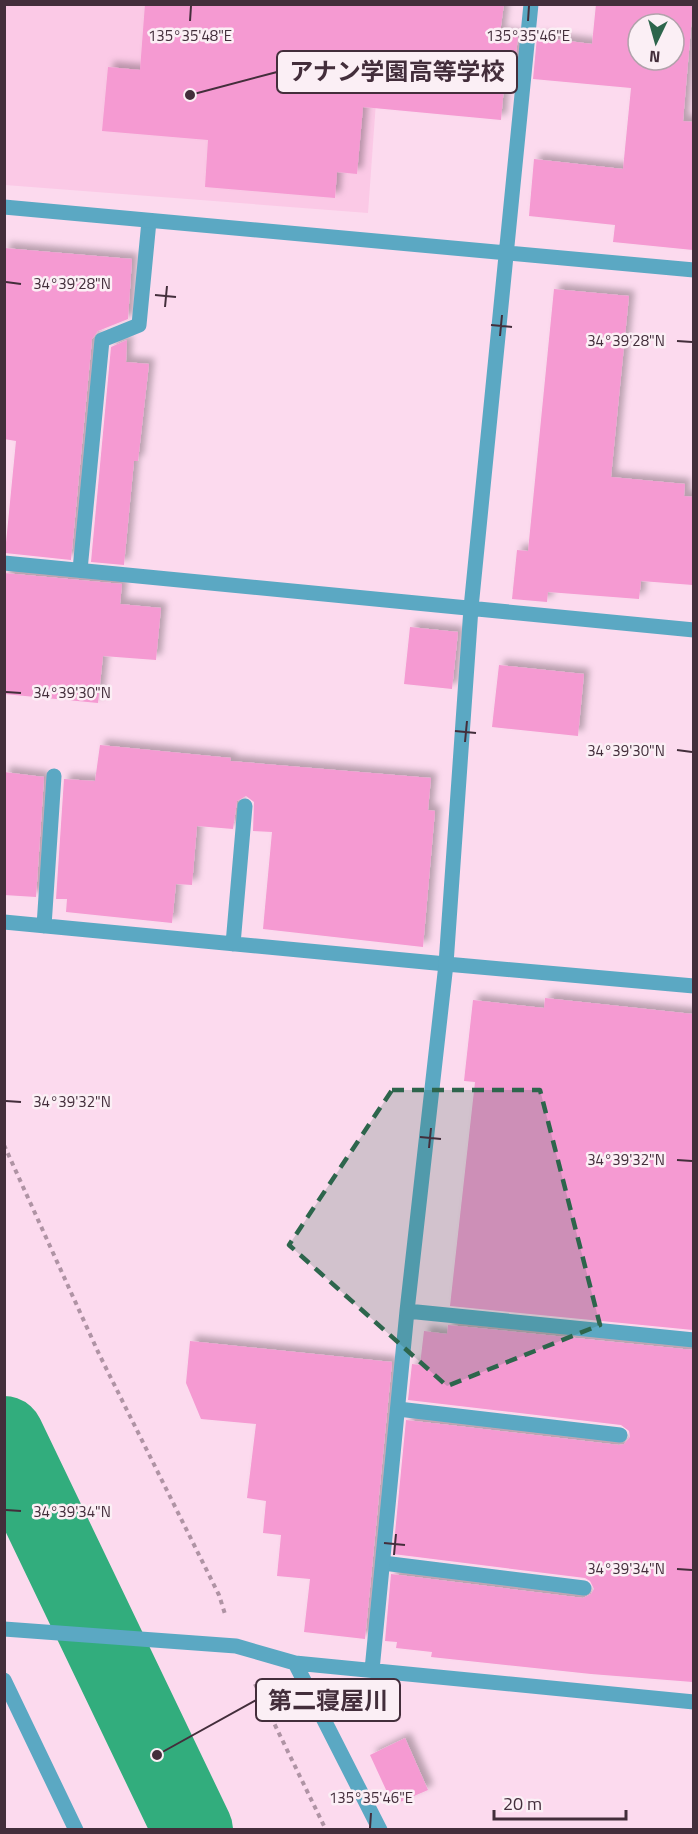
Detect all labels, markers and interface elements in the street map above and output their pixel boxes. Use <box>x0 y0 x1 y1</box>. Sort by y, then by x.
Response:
north arrow <box>626 12 686 72</box>
text: 135°35'48"E <box>148 24 232 47</box>
text: 135°35'46"E <box>486 24 570 47</box>
text: N <box>648 45 661 69</box>
callout: アナン学園高等学校 <box>277 51 517 93</box>
text: アナン学園高等学校 <box>289 53 505 89</box>
text: 34°39'28"N <box>33 272 111 295</box>
text: 34°39'28"N <box>587 329 665 352</box>
text: 34°39'30"N <box>33 681 111 704</box>
text: 34°39'30"N <box>587 739 665 762</box>
text: 34°39'32"N <box>33 1090 111 1113</box>
text: 34°39'32"N <box>587 1148 665 1171</box>
text: 34°39'34"N <box>33 1500 111 1523</box>
text: 34°39'34"N <box>587 1557 665 1580</box>
callout: 第二寝屋川 <box>256 1679 400 1721</box>
text: 第二寝屋川 <box>268 1682 388 1718</box>
scale bar <box>494 1783 626 1821</box>
text: 135°35'46"E <box>329 1786 413 1809</box>
text: 20 m <box>503 1790 542 1817</box>

